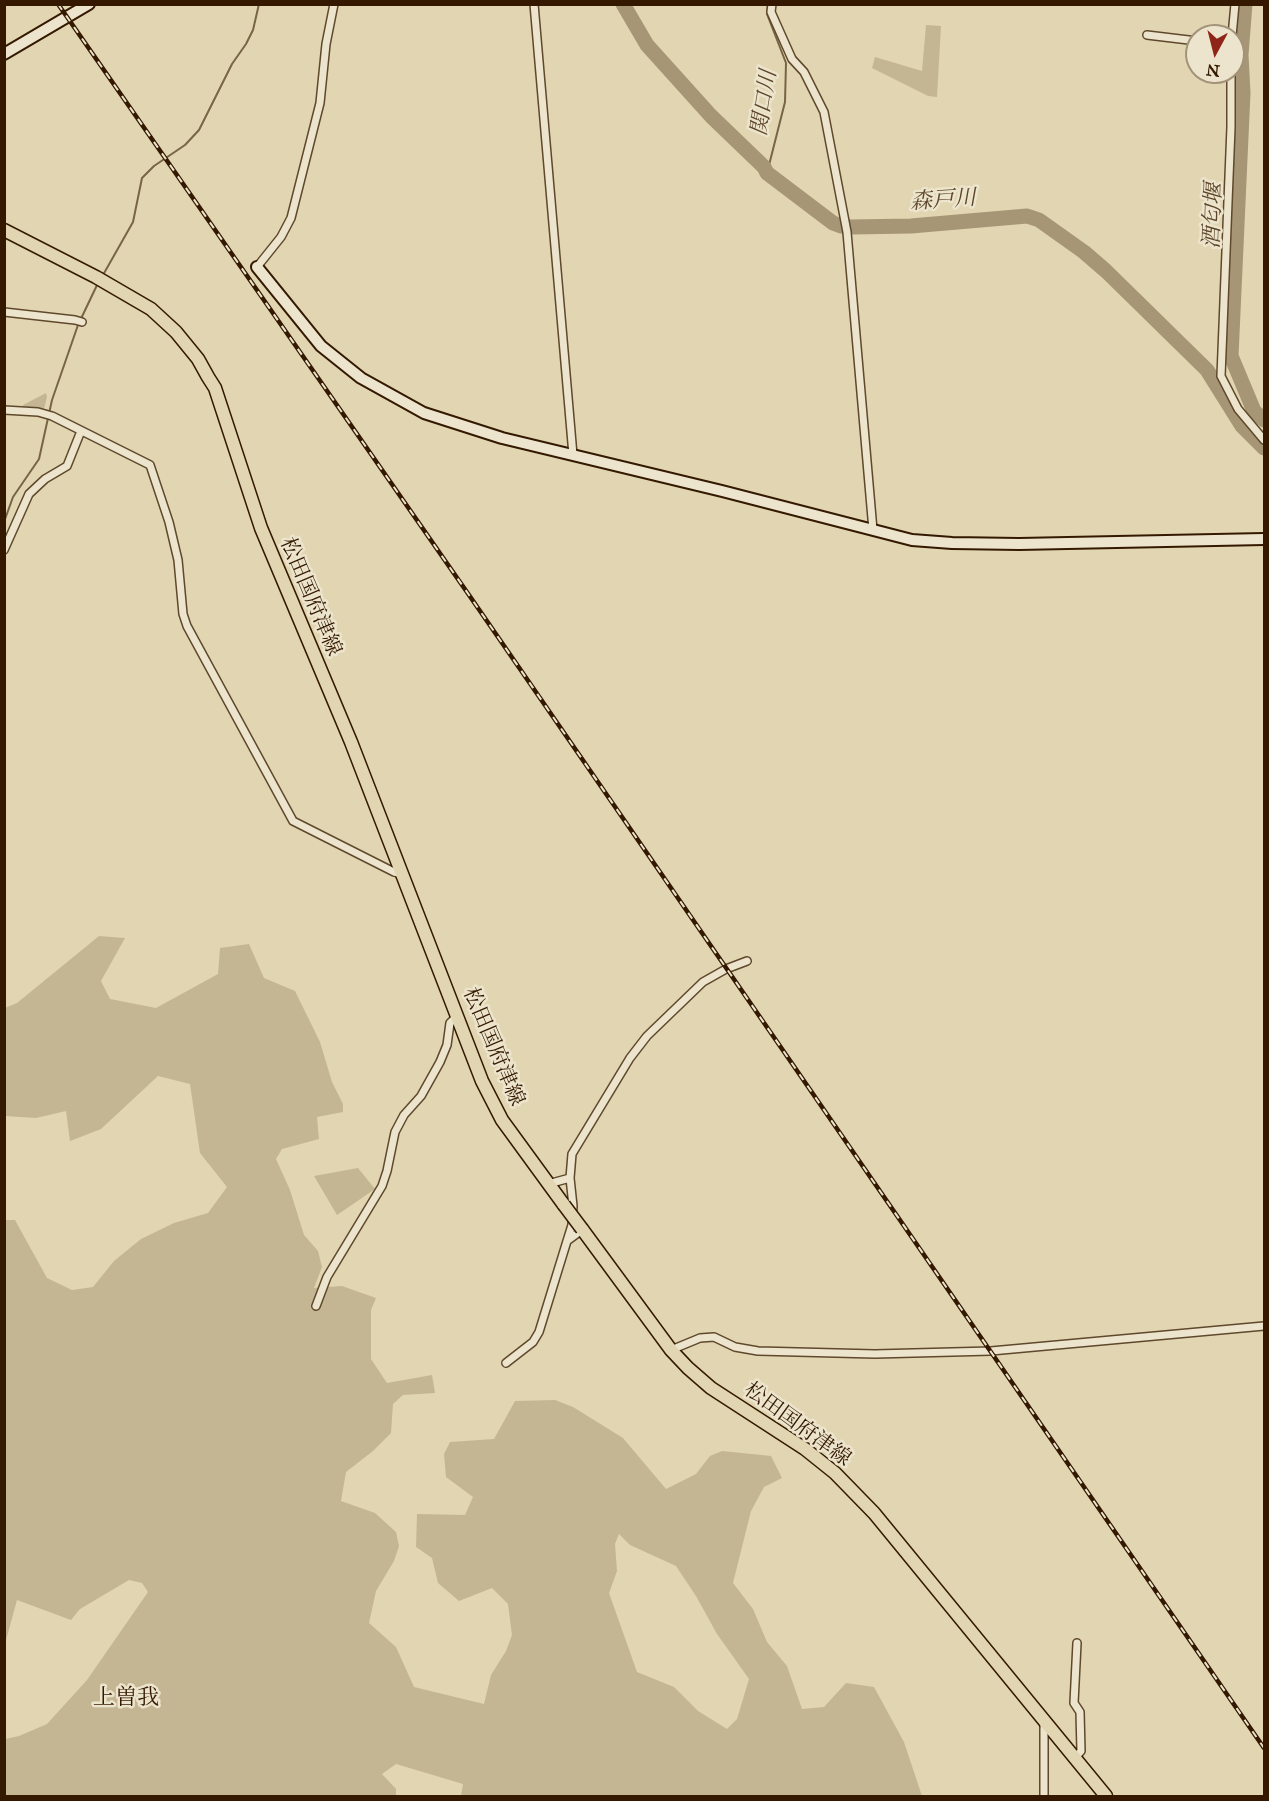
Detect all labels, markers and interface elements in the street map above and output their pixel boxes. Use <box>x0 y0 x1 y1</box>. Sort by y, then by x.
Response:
north arrow <box>1185 24 1245 84</box>
text: N <box>1205 60 1221 81</box>
water label: 関口川 <box>747 68 783 138</box>
water label: 酒匂堰 <box>1200 183 1228 249</box>
water label: 森戸川 <box>909 186 977 216</box>
street label: 松田国府津線 <box>274 534 346 660</box>
street label: 松田国府津線 <box>457 984 529 1110</box>
street label: 松田国府津線 <box>739 1378 855 1472</box>
district label: 上曽我 <box>93 1686 159 1712</box>

